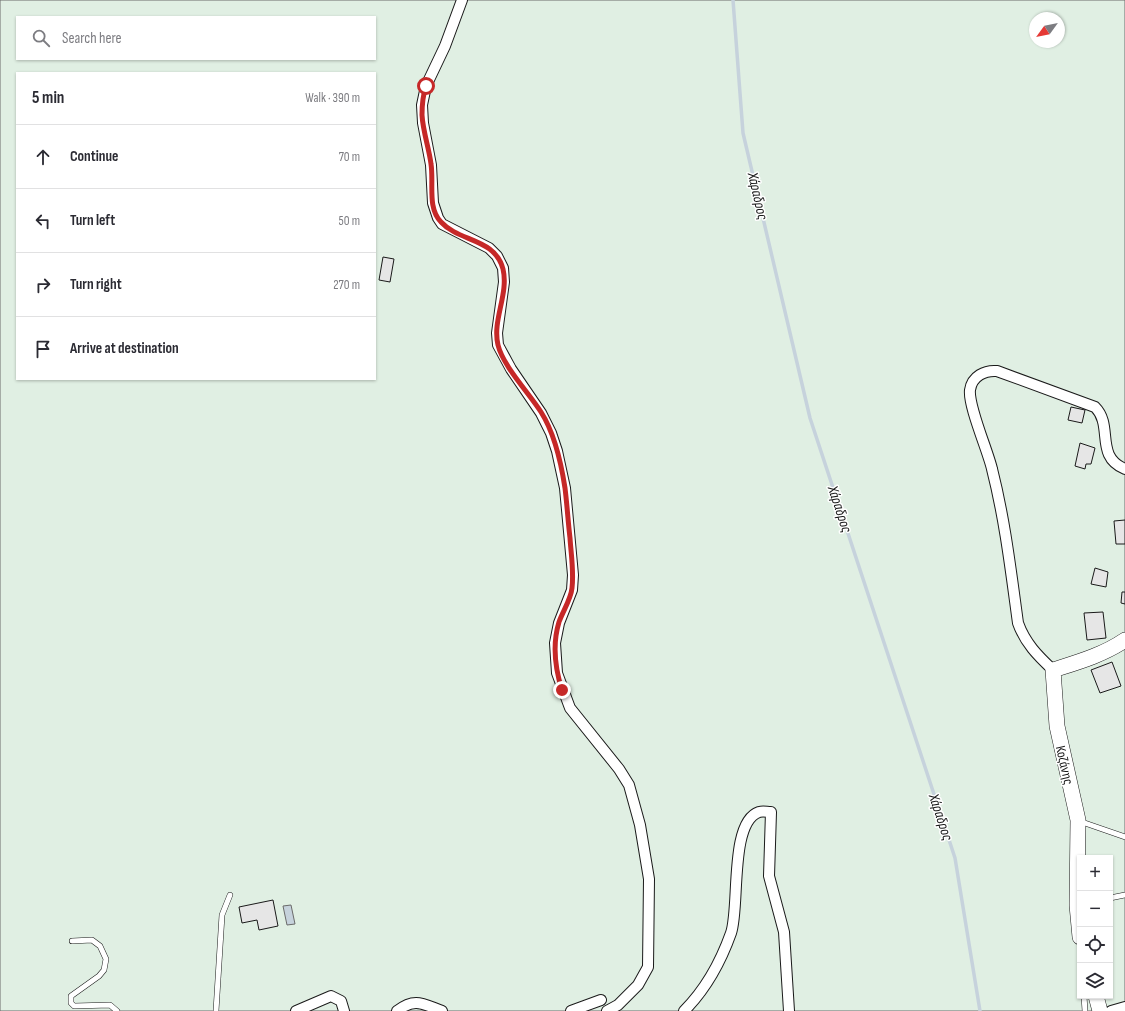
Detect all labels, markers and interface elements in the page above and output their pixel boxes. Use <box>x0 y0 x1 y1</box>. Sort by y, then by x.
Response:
north arrow <box>1029 12 1065 48</box>
search box <box>16 16 376 60</box>
icon: search <box>30 27 52 49</box>
text: Search here <box>62 29 122 48</box>
route start <box>417 77 435 95</box>
text: 5 min <box>32 88 64 108</box>
text: Walk · 390 m <box>305 90 360 106</box>
icon: ahead <box>32 146 54 168</box>
text: Continue <box>70 147 119 166</box>
text: 70 m <box>339 149 360 165</box>
water label: Χάραδρος <box>743 170 772 222</box>
icon: left <box>32 210 54 232</box>
text: Turn left <box>70 211 115 230</box>
text: 50 m <box>339 213 360 229</box>
icon: right <box>32 274 54 296</box>
text: Turn right <box>70 275 122 294</box>
text: 270 m <box>333 277 360 293</box>
icon: arrive <box>32 338 54 360</box>
text: Arrive at destination <box>70 339 179 358</box>
water label: Χάραδρος <box>823 482 856 535</box>
route end <box>553 681 571 699</box>
street label: Κοζάνης <box>1052 744 1077 786</box>
water label: Χάραδρος <box>924 790 957 843</box>
map controls <box>1077 855 1113 999</box>
button: + <box>1077 855 1113 891</box>
button: − <box>1077 891 1113 927</box>
button: locate <box>1077 927 1113 963</box>
button: layers <box>1077 963 1113 999</box>

